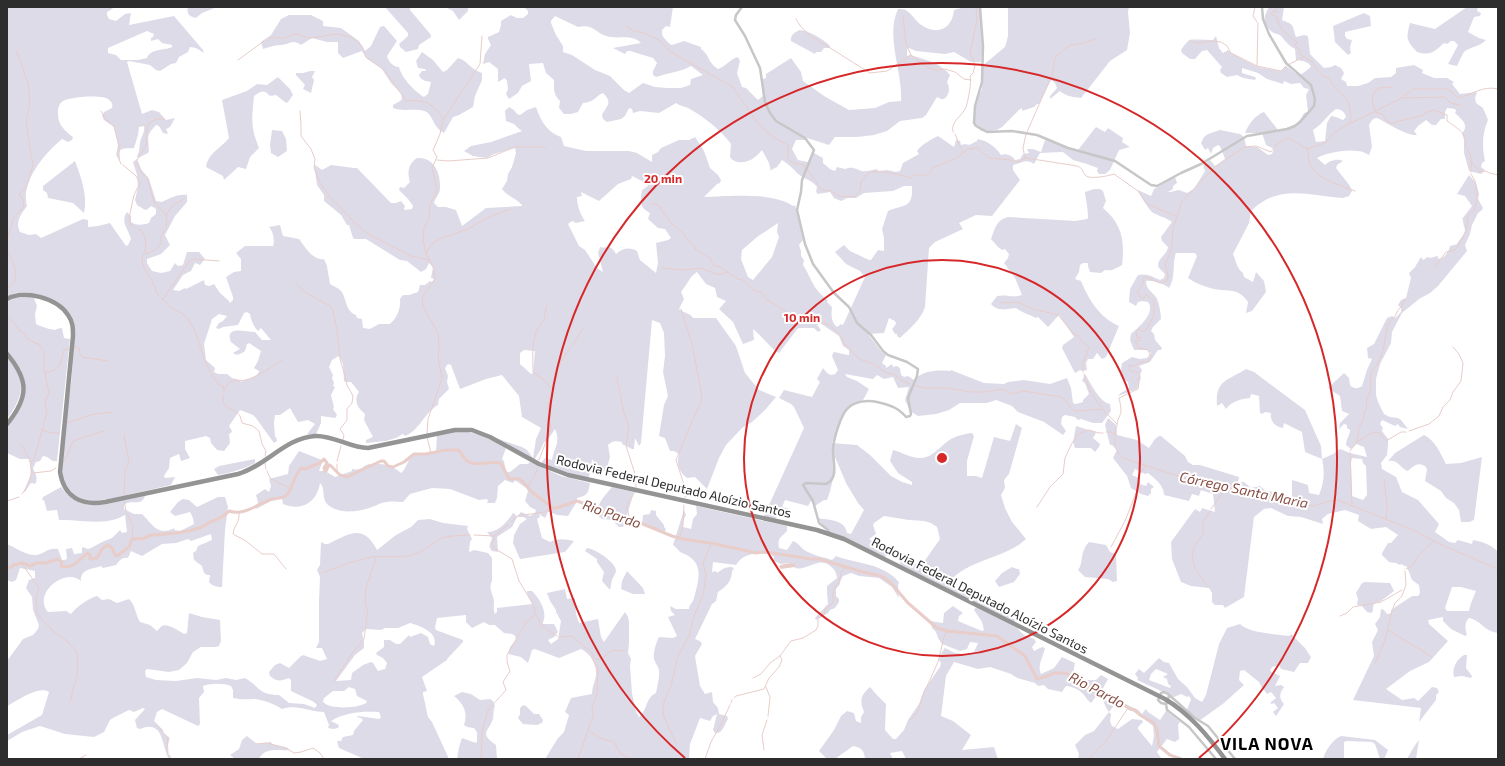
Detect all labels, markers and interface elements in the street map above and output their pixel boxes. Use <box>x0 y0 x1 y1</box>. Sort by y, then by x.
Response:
text: 20 min <box>644 171 682 185</box>
text: 10 min <box>784 310 820 324</box>
street label: Rodovia Federal Deputado Aloízio Santos <box>555 451 793 521</box>
centre of rings <box>935 451 949 465</box>
water label: Córrego Santa Maria <box>1178 468 1310 511</box>
water label: Rio Pardo <box>581 496 644 531</box>
street label: Rodovia Federal Deputado Aloízio Santos <box>869 533 1091 657</box>
water label: Rio Pardo <box>1066 668 1128 711</box>
district label: VILA NOVA <box>1220 733 1314 753</box>

